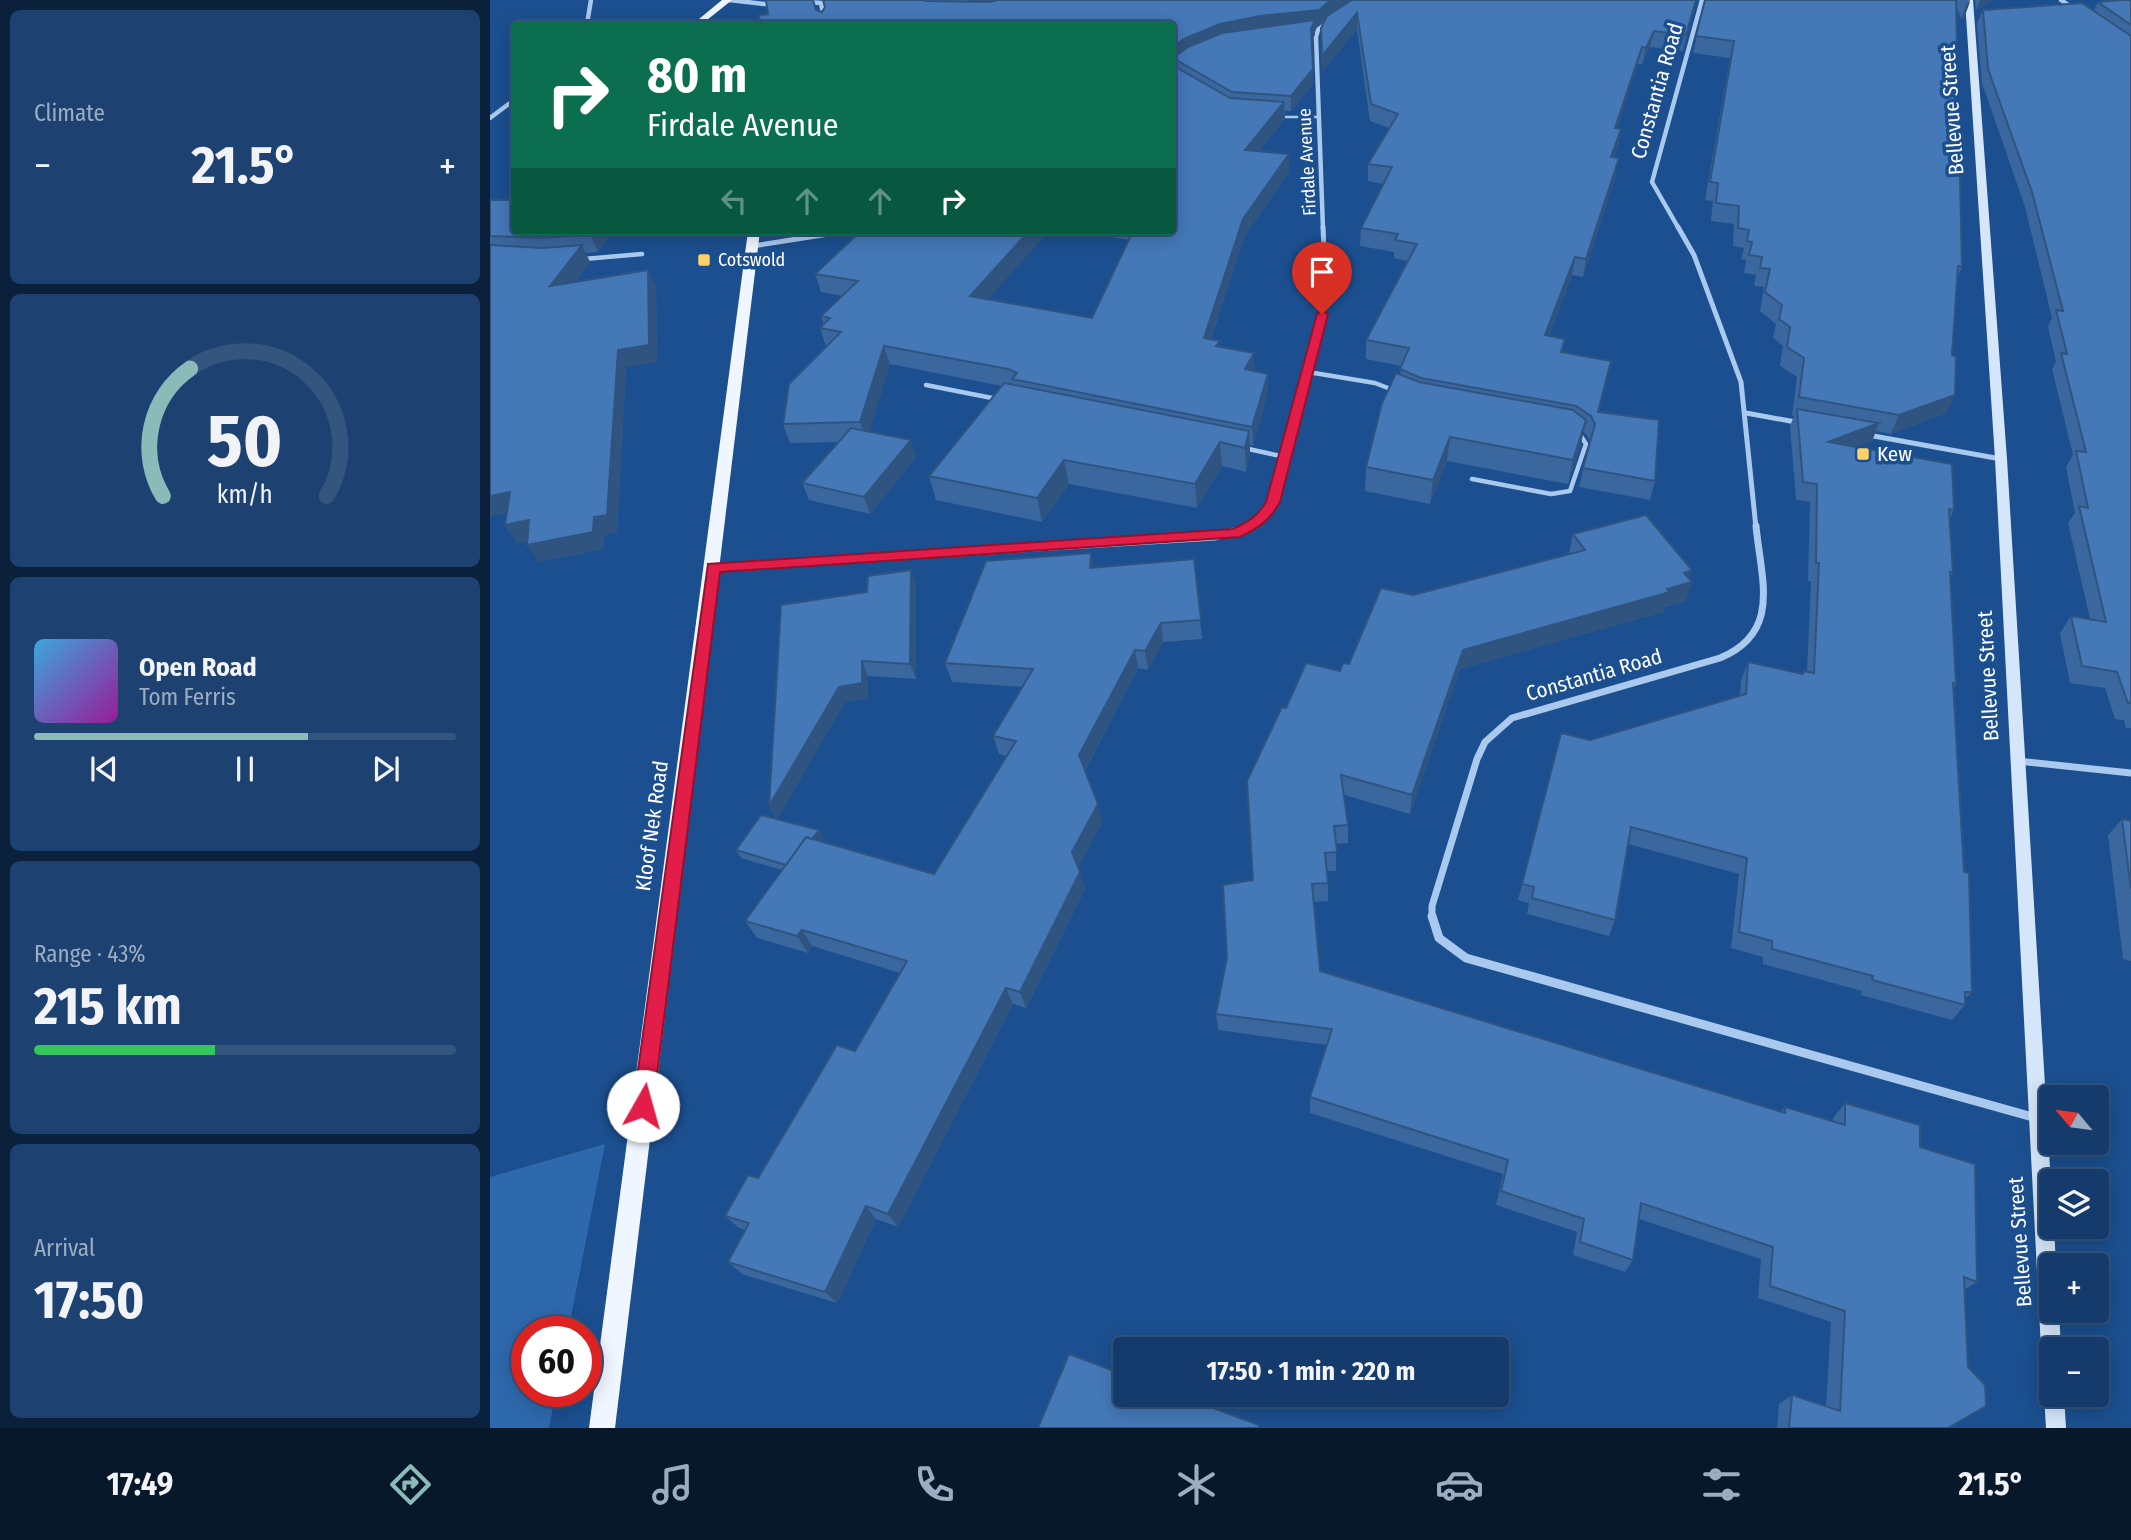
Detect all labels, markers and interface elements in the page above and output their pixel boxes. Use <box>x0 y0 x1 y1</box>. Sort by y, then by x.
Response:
street label: Constantia Road <box>1625 20 1689 162</box>
street label: Bellevue Street <box>1934 44 1970 176</box>
text: 80 m <box>647 46 747 105</box>
icon: right <box>532 49 623 140</box>
text: Climate <box>34 99 105 127</box>
text: Firdale Avenue <box>647 106 839 144</box>
street label: Firdale Avenue <box>1293 108 1321 216</box>
text: 21.5° <box>191 134 298 197</box>
text: − <box>34 143 51 189</box>
text: + <box>439 143 456 189</box>
icon: left <box>715 182 753 220</box>
icon: ahead <box>788 182 826 220</box>
icon: ahead <box>861 182 899 220</box>
icon: right <box>934 182 972 220</box>
pin <box>1292 242 1352 314</box>
place label: Cotswold <box>718 249 785 271</box>
marker: Cotswold <box>696 252 712 268</box>
icon: arrive <box>1303 253 1341 291</box>
text: 50 <box>207 399 283 486</box>
place label: Kew <box>1877 441 1912 467</box>
marker: Kew <box>1855 446 1871 462</box>
text: km/h <box>217 480 273 510</box>
street label: Bellevue Street <box>1972 610 2004 742</box>
street label: Constantia Road <box>1523 643 1665 707</box>
text: Open Road <box>139 652 257 683</box>
text: Tom Ferris <box>139 683 236 711</box>
icon: previous <box>85 750 123 788</box>
icon: pause <box>226 750 264 788</box>
icon: next <box>367 750 405 788</box>
street label: Kloof Nek Road <box>630 759 674 893</box>
text: Range · 43% <box>34 940 146 968</box>
text: 215 km <box>34 975 182 1038</box>
position arrow <box>606 1069 680 1143</box>
north arrow <box>2039 1085 2109 1155</box>
map controls <box>2039 1085 2109 1407</box>
button: layers <box>2039 1169 2109 1239</box>
street label: Bellevue Street <box>2002 1176 2038 1308</box>
text: Arrival <box>34 1234 95 1262</box>
button: + <box>2039 1253 2109 1323</box>
text: 17:50 <box>34 1269 144 1332</box>
speed limit sign: 60 <box>511 1316 602 1407</box>
button: − <box>2039 1337 2109 1407</box>
text: 17:50 · 1 min · 220 m <box>1207 1356 1415 1387</box>
icon: directions <box>386 1460 435 1509</box>
icon: music <box>648 1460 697 1509</box>
icon: phone <box>910 1460 959 1509</box>
icon: climate <box>1172 1460 1221 1509</box>
icon: car <box>1435 1460 1484 1509</box>
icon: filters <box>1697 1460 1746 1509</box>
text: 17:49 <box>107 1465 173 1503</box>
text: 21.5° <box>1959 1465 2024 1503</box>

